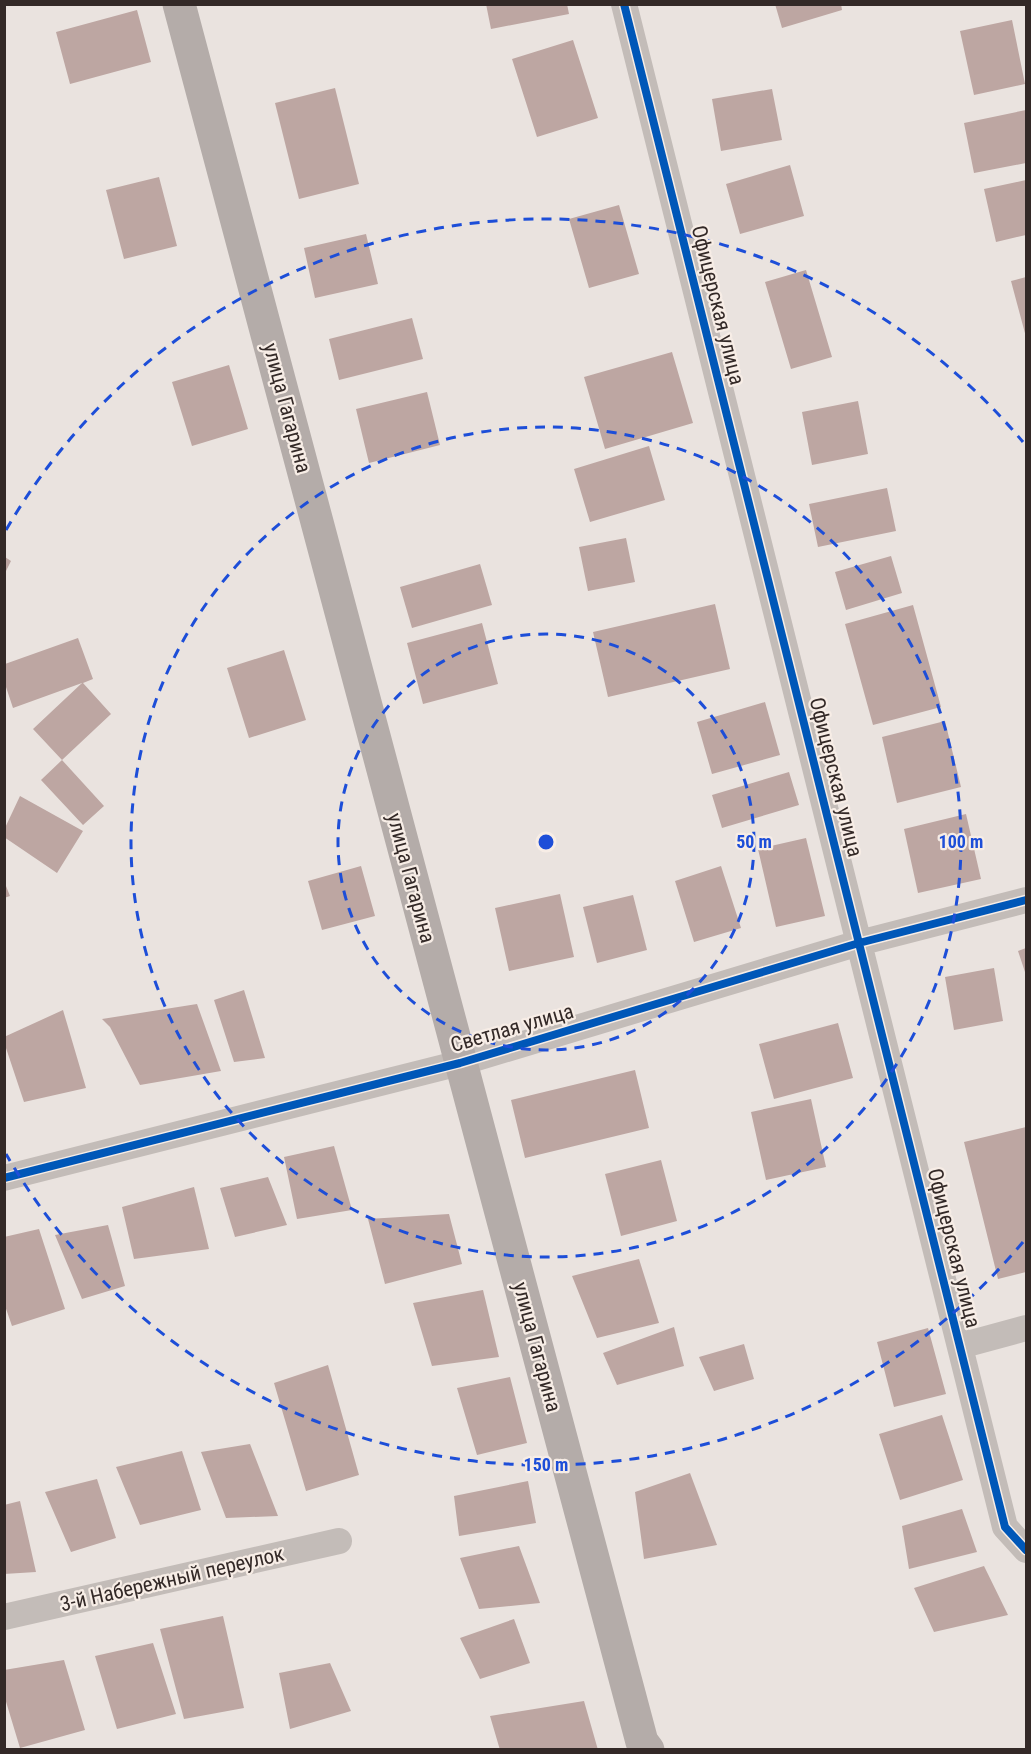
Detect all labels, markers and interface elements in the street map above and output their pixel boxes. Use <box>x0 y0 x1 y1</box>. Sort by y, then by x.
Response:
street label: Офицерская улица <box>687 223 749 387</box>
street label: улица Гагарина <box>258 340 316 476</box>
street label: Офицерская улица <box>805 695 867 859</box>
street label: улица Гагарина <box>382 810 440 946</box>
text: 50 m <box>736 831 772 852</box>
text: 100 m <box>939 831 983 852</box>
centre of rings <box>536 832 556 852</box>
street label: Светлая улица <box>448 999 576 1057</box>
street label: Офицерская улица <box>923 1166 985 1330</box>
street label: улица Гагарина <box>508 1279 566 1415</box>
text: 150 m <box>524 1454 568 1475</box>
street label: 3-й Набережный переулок <box>58 1542 286 1616</box>

